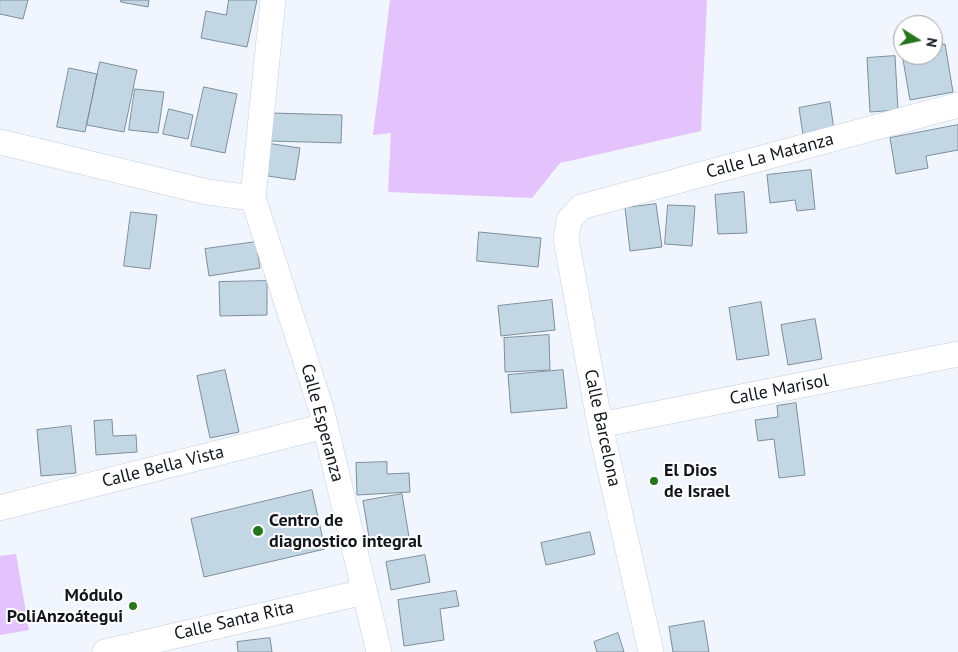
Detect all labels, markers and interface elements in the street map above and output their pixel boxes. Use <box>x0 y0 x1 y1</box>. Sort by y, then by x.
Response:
north arrow <box>893 15 943 65</box>
text: N <box>922 36 941 49</box>
street label: Calle La Matanza <box>704 129 836 183</box>
street label: Calle Esperanza <box>296 362 348 484</box>
street label: Calle Barcelona <box>579 367 625 489</box>
street label: Calle Marisol <box>728 370 830 410</box>
street label: Calle Bella Vista <box>100 441 226 493</box>
place label: El Dios de Israel <box>664 460 730 502</box>
marker: El Dios de Israel <box>648 475 660 487</box>
place label: Centro de diagnostico integral <box>269 510 422 552</box>
marker: Centro de diagnostico integral <box>251 524 265 538</box>
place label: Módulo PoliAnzoátegui <box>7 585 123 628</box>
street label: Calle Santa Rita <box>172 597 296 645</box>
marker: Módulo PoliAnzoátegui <box>127 600 139 612</box>

